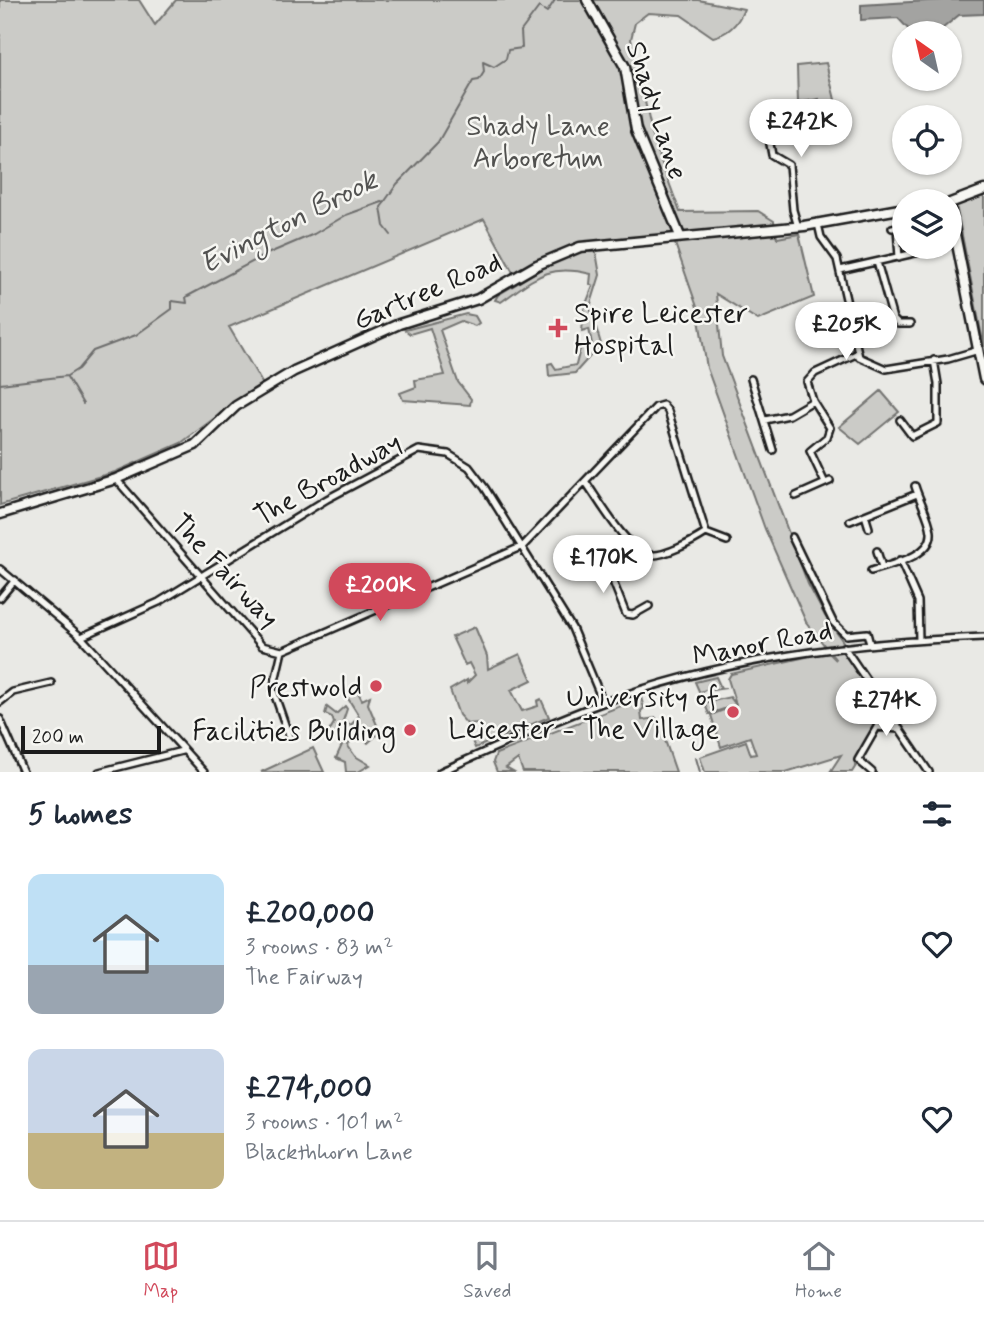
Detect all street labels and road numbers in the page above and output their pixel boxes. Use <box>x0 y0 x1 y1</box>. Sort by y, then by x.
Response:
street label: Shady Lane <box>616 37 695 185</box>
street label: Gartree Road <box>348 244 508 340</box>
street label: The Broadway <box>248 425 408 536</box>
street label: The Fairway <box>162 507 287 637</box>
street label: Manor Road <box>689 613 835 676</box>

